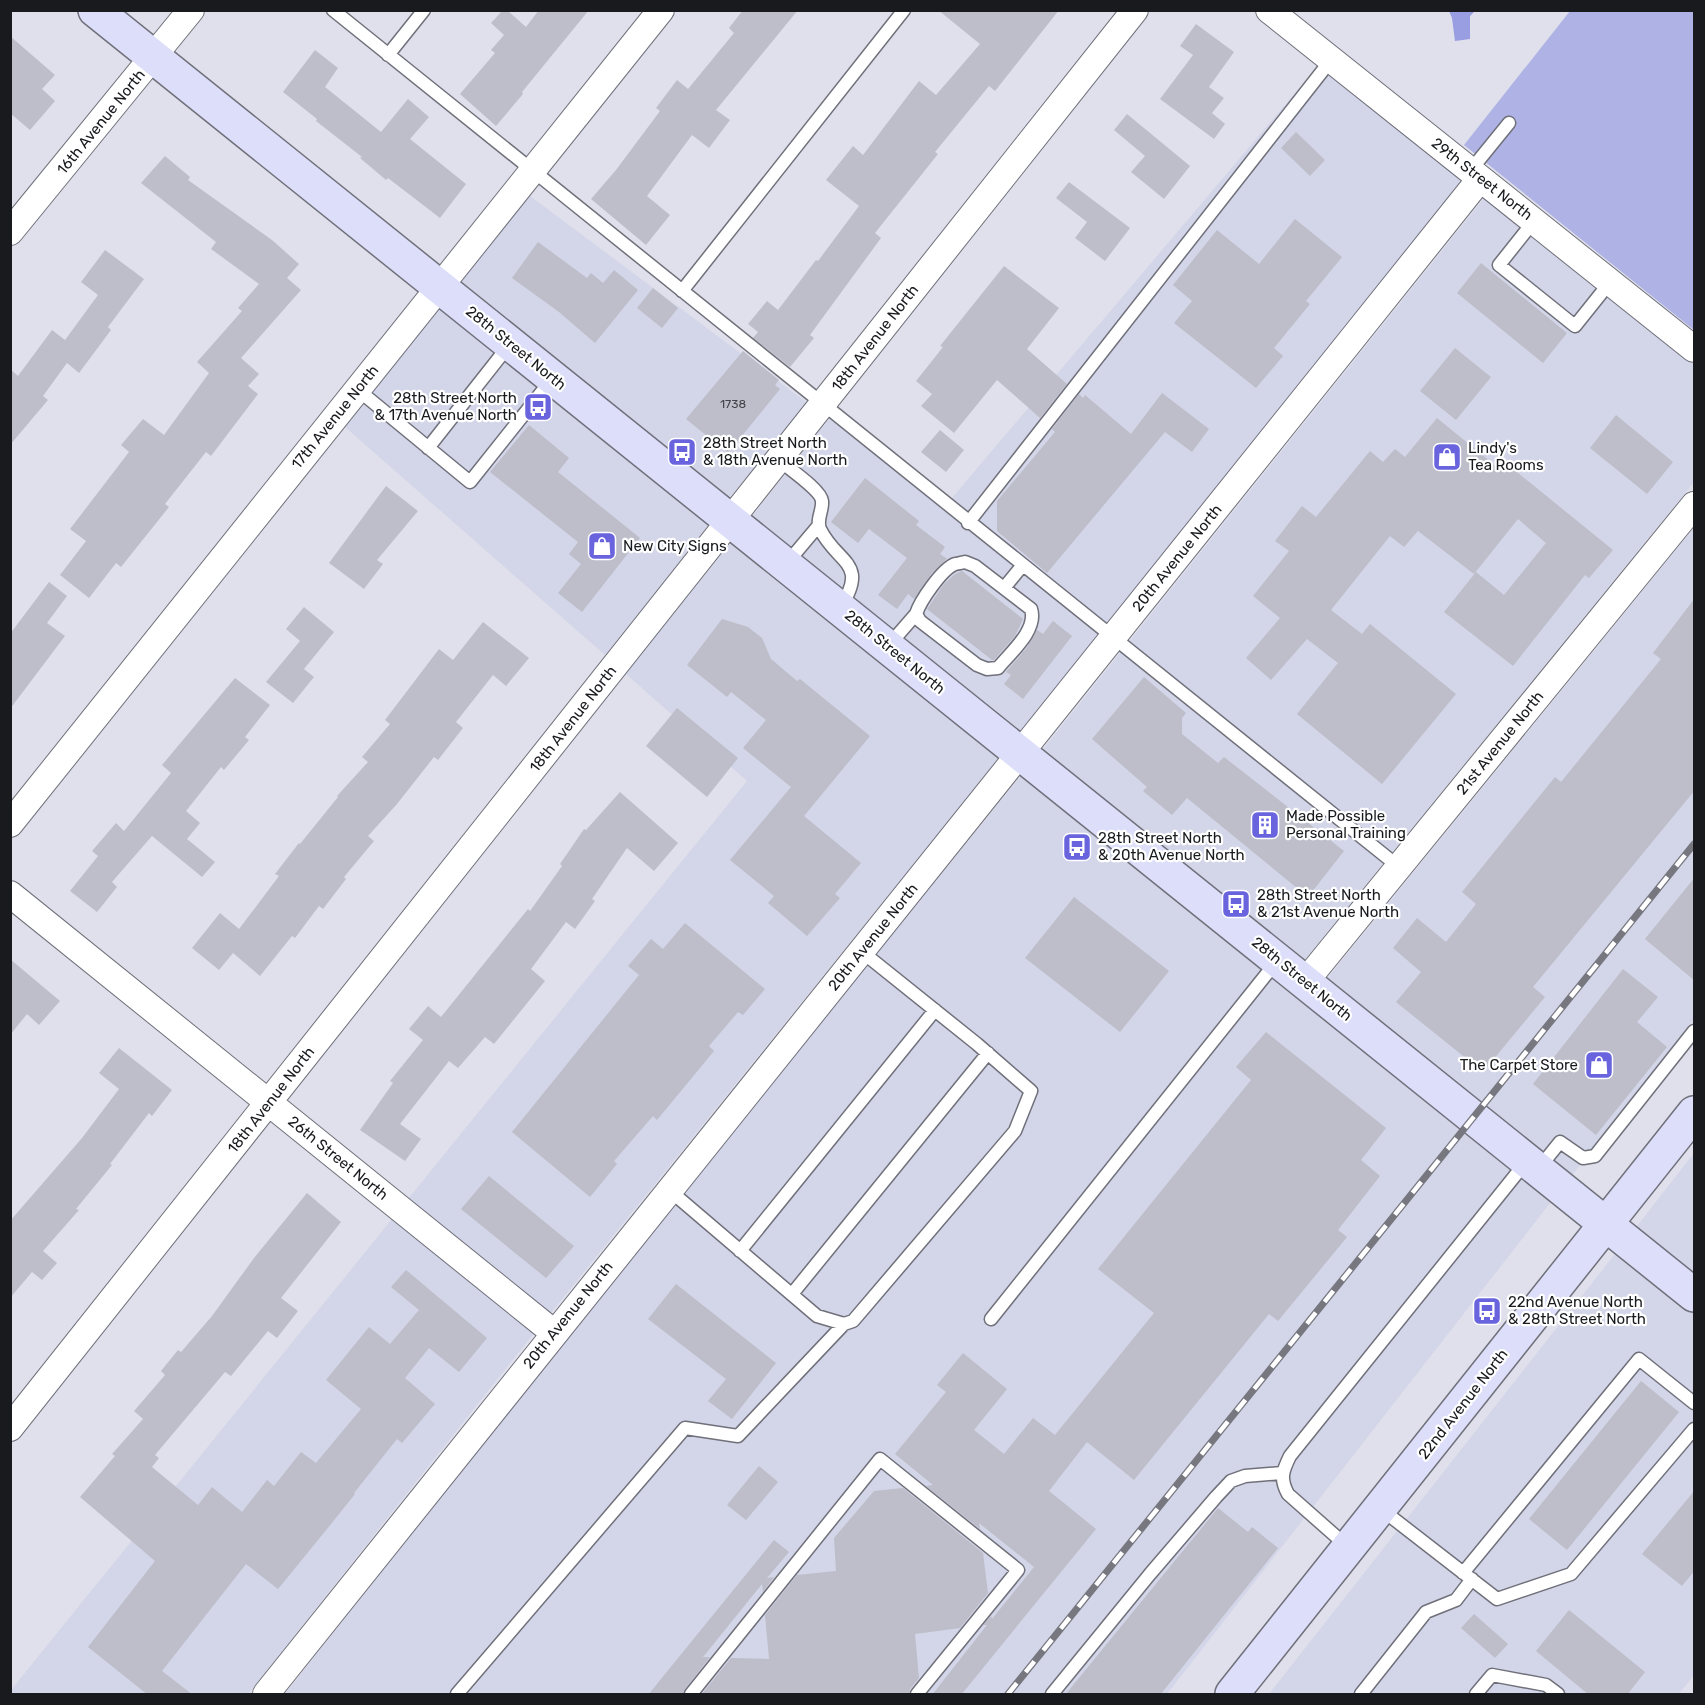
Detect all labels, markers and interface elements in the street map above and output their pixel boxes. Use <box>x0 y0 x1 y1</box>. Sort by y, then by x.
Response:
street label: 16th Avenue North <box>53 66 149 178</box>
street label: 29th Street North <box>1428 134 1536 224</box>
street label: 18th Avenue North <box>828 281 922 395</box>
street label: 28th Street North <box>462 302 570 394</box>
street label: 17th Avenue North <box>288 361 382 473</box>
place label: 28th Street North & 17th Avenue North <box>375 389 517 424</box>
bus stop icon: 28th Street North & 17th Avenue North <box>522 391 554 423</box>
house number: 1738 <box>720 397 746 411</box>
place label: 28th Street North & 18th Avenue North <box>703 434 847 469</box>
bus stop icon: 28th Street North & 18th Avenue North <box>666 436 698 468</box>
place label: Lindy's Tea Rooms <box>1468 439 1544 474</box>
shop icon: Lindy's Tea Rooms <box>1431 441 1463 473</box>
street label: 20th Avenue North <box>1128 501 1226 615</box>
shop icon: New City Signs <box>586 530 618 562</box>
place label: New City Signs <box>623 537 727 555</box>
street label: 28th Street North <box>841 606 949 698</box>
street label: 18th Avenue North <box>526 662 620 776</box>
street label: 21st Avenue North <box>1453 688 1547 798</box>
place label: Made Possible Personal Training <box>1286 807 1406 842</box>
building icon: Made Possible Personal Training <box>1249 809 1281 841</box>
place label: 28th Street North & 20th Avenue North <box>1098 829 1245 864</box>
bus stop icon: 28th Street North & 20th Avenue North <box>1061 831 1093 863</box>
street label: 20th Avenue North <box>824 880 922 994</box>
place label: 28th Street North & 21st Avenue North <box>1257 886 1399 921</box>
bus stop icon: 28th Street North & 21st Avenue North <box>1220 888 1252 920</box>
street label: 28th Street North <box>1248 933 1356 1025</box>
street label: 18th Avenue North <box>224 1043 318 1157</box>
shop icon: The Carpet Store <box>1583 1049 1615 1081</box>
place label: The Carpet Store <box>1460 1056 1578 1074</box>
street label: 26th Street North <box>284 1112 392 1204</box>
street label: 20th Avenue North <box>519 1258 617 1372</box>
place label: 22nd Avenue North & 28th Street North <box>1508 1293 1646 1328</box>
bus stop icon: 22nd Avenue North & 28th Street North <box>1471 1295 1503 1327</box>
street label: 22nd Avenue North <box>1414 1345 1512 1463</box>

